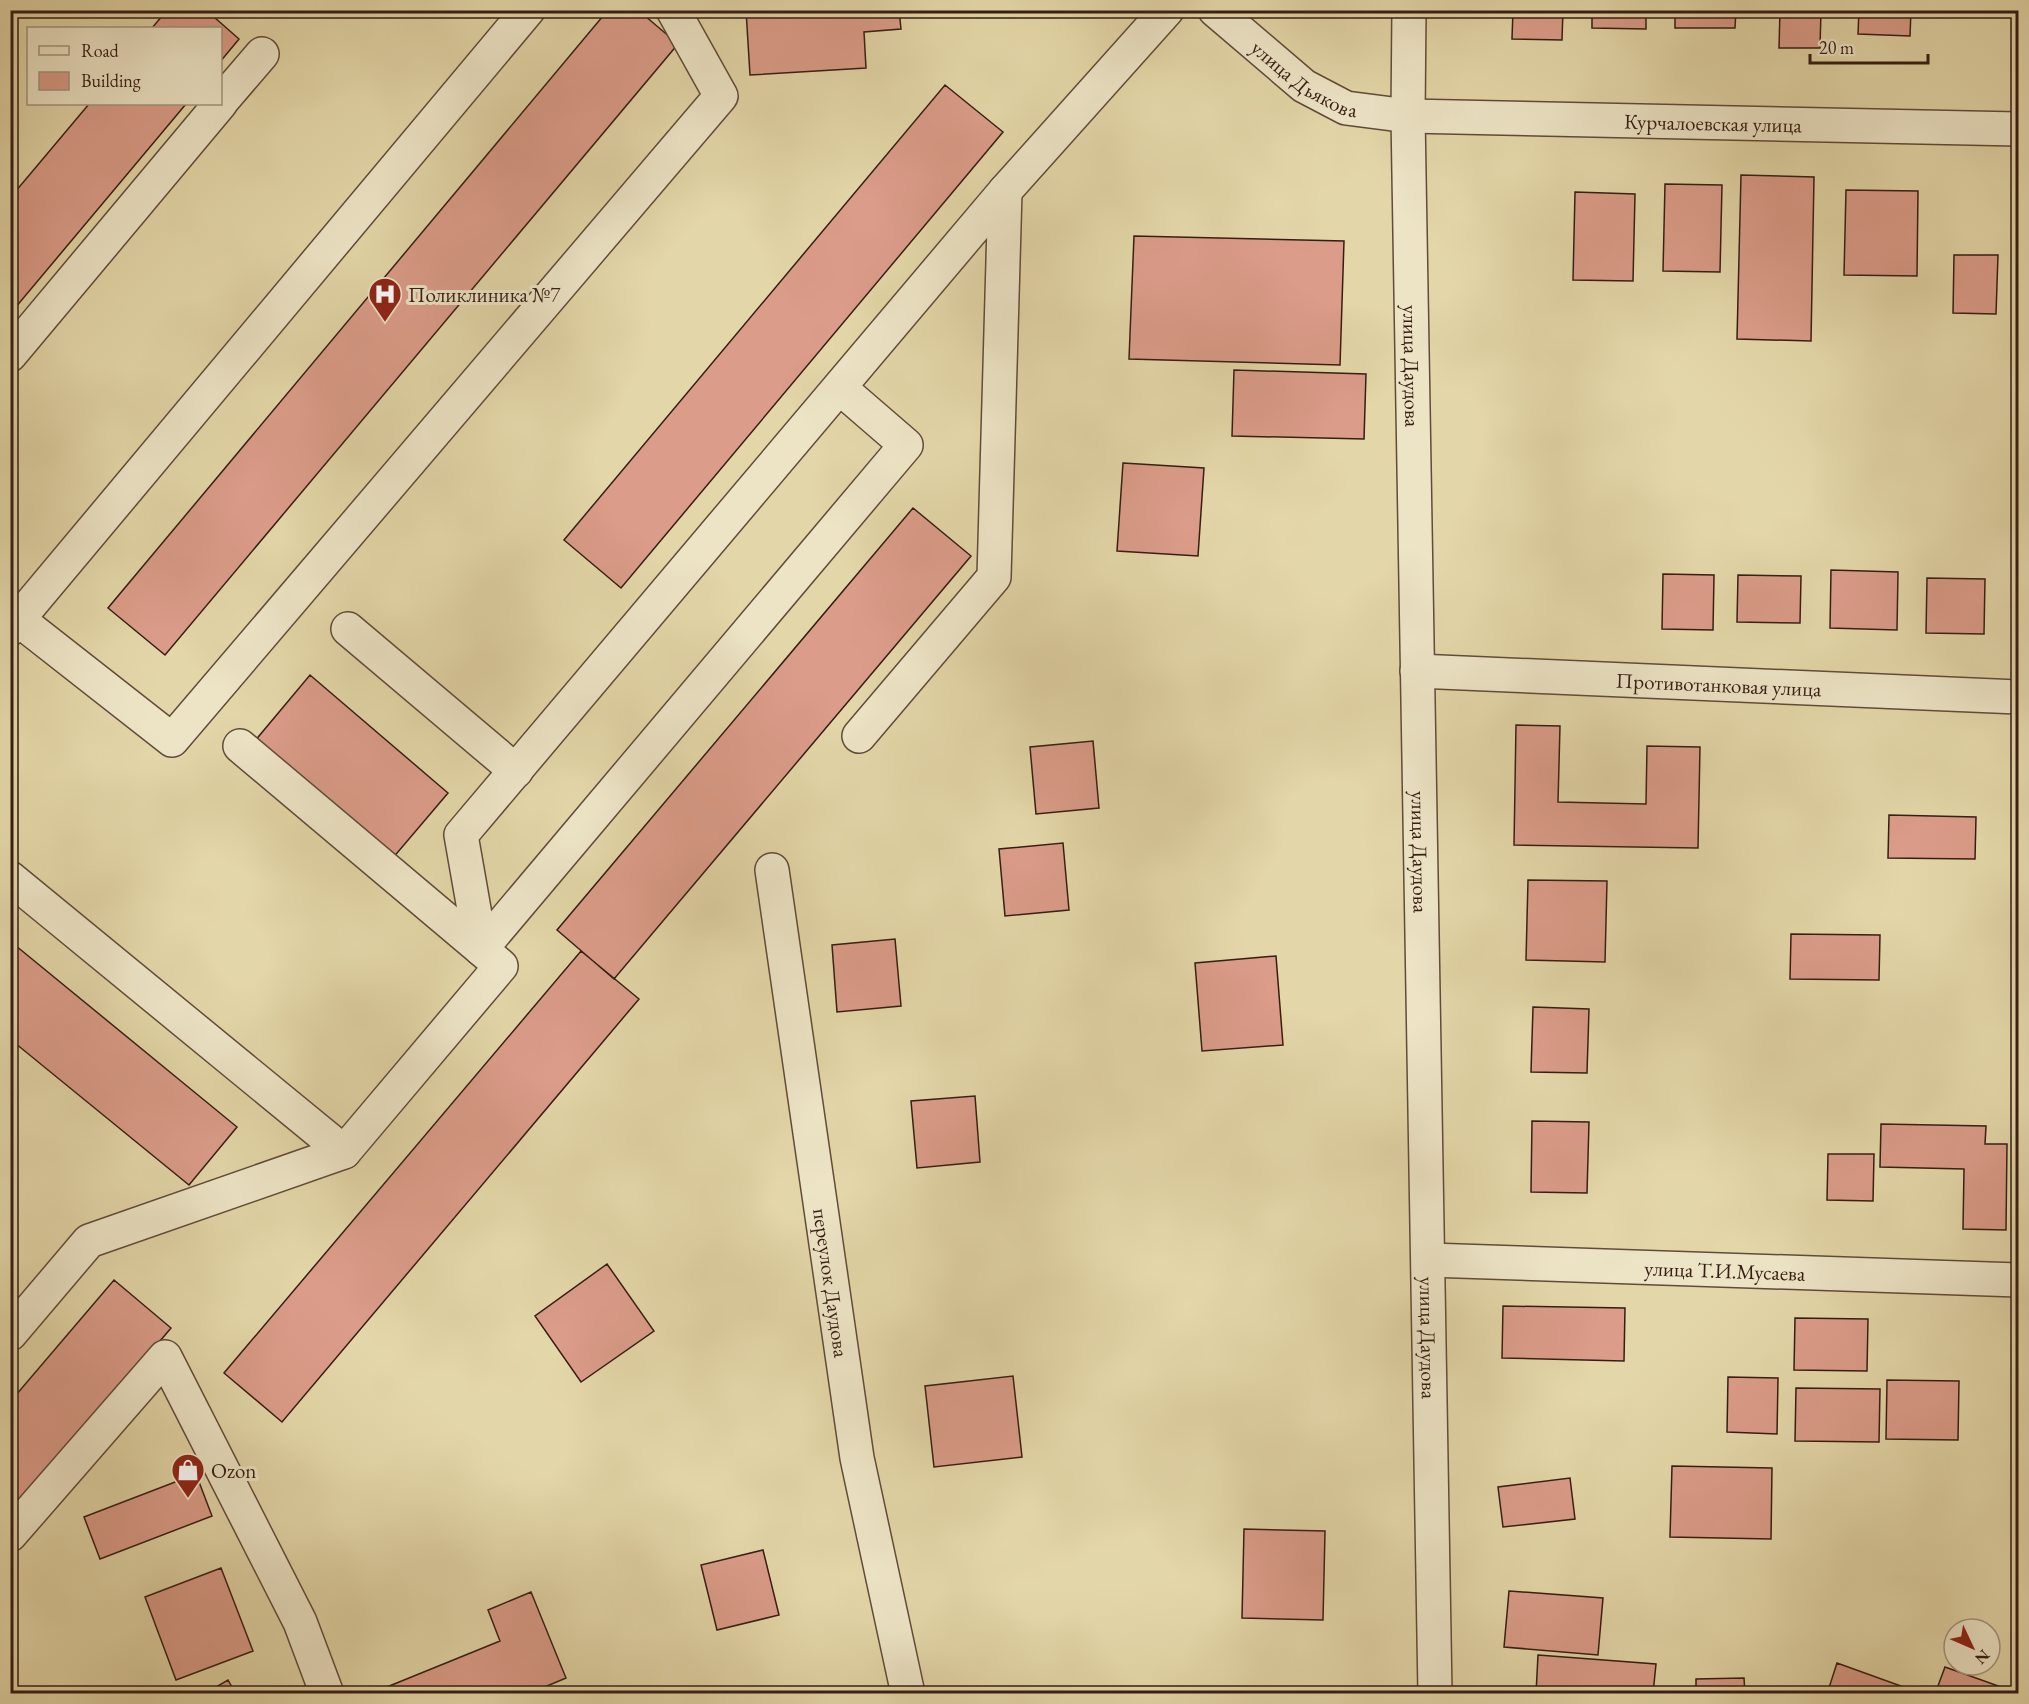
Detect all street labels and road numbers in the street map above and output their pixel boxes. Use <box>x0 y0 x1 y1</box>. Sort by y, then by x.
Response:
street label: улица Дьякова <box>1246 34 1359 123</box>
street label: Курчалоевская улица <box>1624 107 1803 138</box>
street label: улица Даудова <box>1398 305 1427 428</box>
street label: Противотанковая улица <box>1615 666 1823 702</box>
street label: улица Даудова <box>1406 791 1435 914</box>
street label: переулок Даудова <box>808 1206 856 1360</box>
street label: улица Т.И.Мусаева <box>1644 1254 1806 1286</box>
street label: улица Даудова <box>1414 1276 1443 1400</box>

